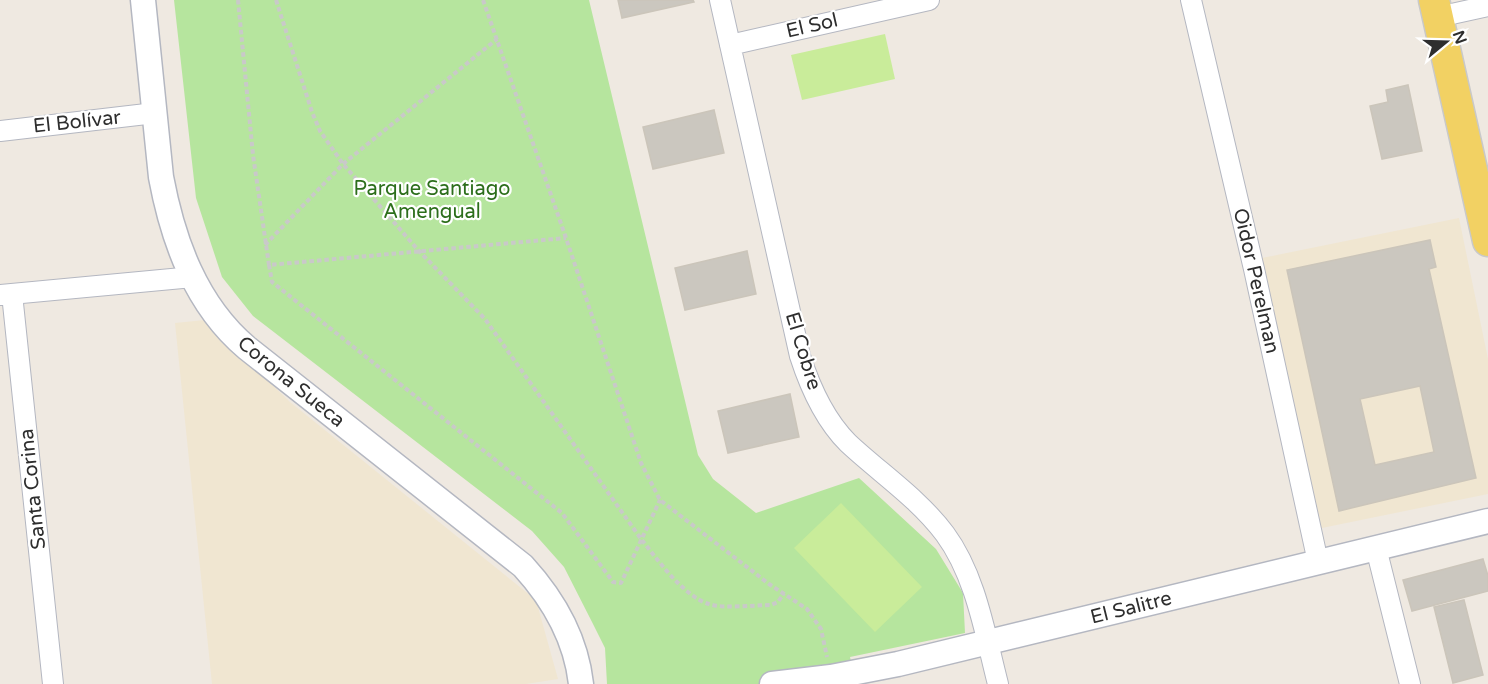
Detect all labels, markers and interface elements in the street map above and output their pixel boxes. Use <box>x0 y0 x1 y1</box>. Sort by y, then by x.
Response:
street label: El Sol <box>784 8 840 44</box>
north arrow <box>1416 12 1476 72</box>
text: N <box>1448 28 1471 47</box>
street label: El Bolívar <box>32 105 122 139</box>
park label: Parque Santiago Amengual <box>354 177 510 224</box>
street label: Oidor Perelman <box>1228 206 1284 356</box>
street label: El Cobre <box>780 309 826 393</box>
street label: Corona Sueca <box>232 331 350 433</box>
street label: Santa Corina <box>15 427 51 551</box>
street label: El Salitre <box>1088 586 1174 630</box>

